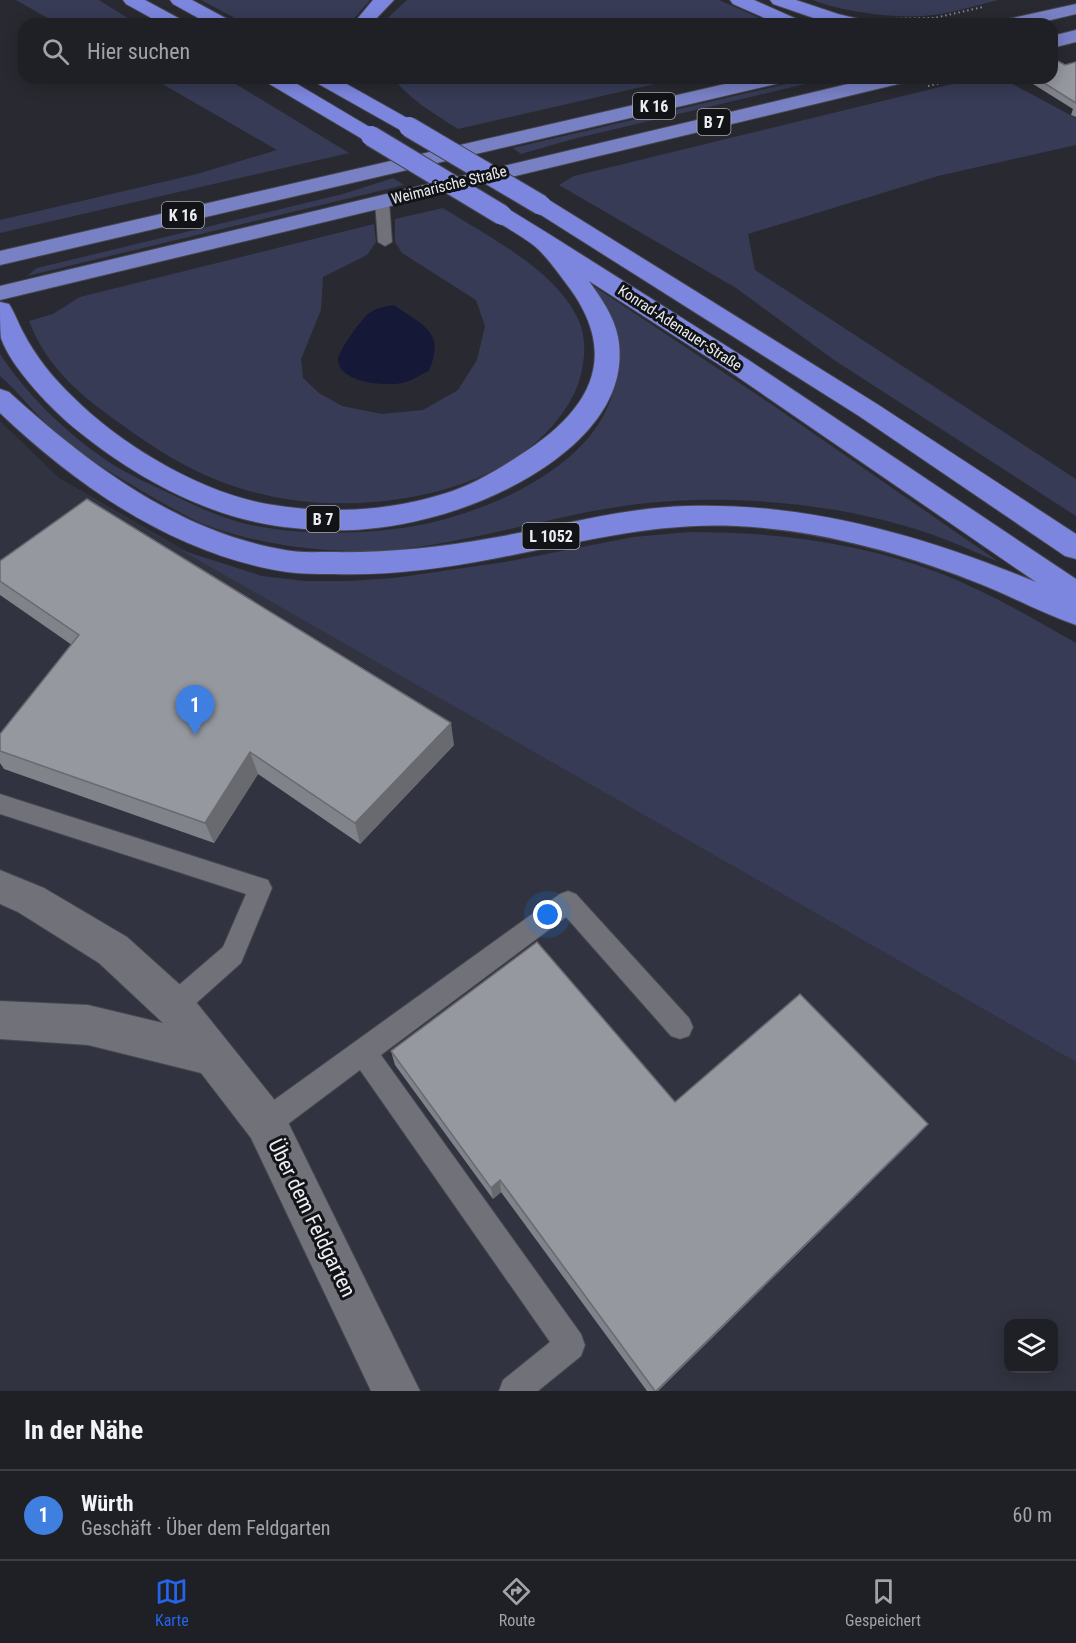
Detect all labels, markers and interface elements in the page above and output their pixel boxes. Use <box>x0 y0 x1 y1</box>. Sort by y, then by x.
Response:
search box <box>18 18 1058 84</box>
icon: search <box>39 35 72 68</box>
text: Hier suchen <box>87 39 190 64</box>
road number: K 16 <box>633 93 675 119</box>
road number: B 7 <box>698 109 730 135</box>
street label: Weimarische Straße <box>389 162 509 208</box>
road number: K 16 <box>162 202 204 228</box>
street label: Konrad-Adenauer-Straße <box>615 281 745 375</box>
road number: B 7 <box>306 506 340 532</box>
road number: L 1052 <box>522 523 580 549</box>
pin: 1 <box>176 686 214 735</box>
your location <box>533 900 562 929</box>
street label: Über dem Feldgarten <box>263 1135 361 1301</box>
map controls <box>1004 1319 1058 1373</box>
button: layers <box>1004 1319 1058 1373</box>
text: In der Nähe <box>24 1415 143 1445</box>
text: Würth <box>81 1491 134 1516</box>
text: 1 <box>38 1503 49 1527</box>
text: 60 m <box>1013 1503 1052 1527</box>
text: Geschäft · Über dem Feldgarten <box>81 1516 331 1540</box>
tab: Karte <box>155 1575 189 1630</box>
tab: Route <box>499 1575 535 1630</box>
tab: Gespeichert <box>845 1575 921 1630</box>

